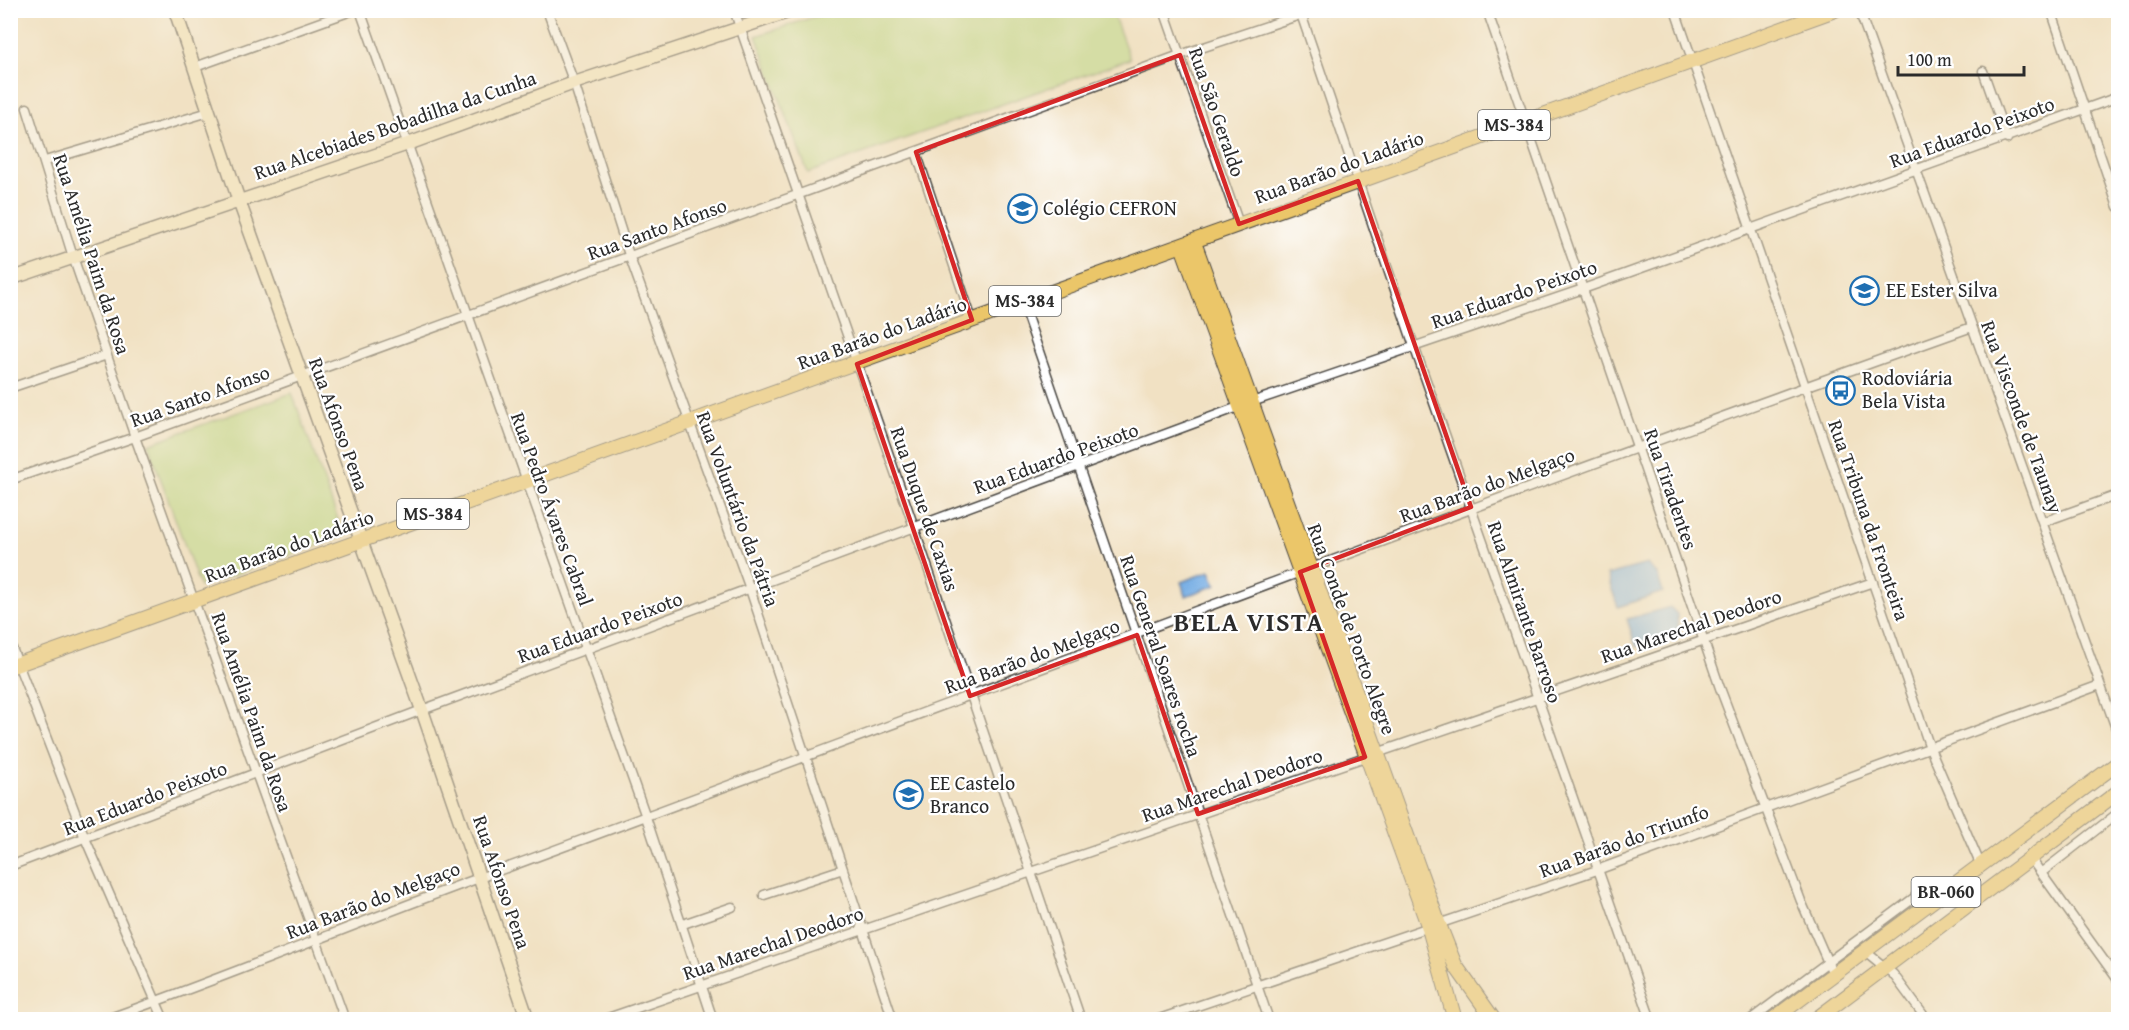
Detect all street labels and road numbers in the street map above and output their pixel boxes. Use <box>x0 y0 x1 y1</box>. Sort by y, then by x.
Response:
street label: Rua São Geraldo <box>1182 43 1253 180</box>
street label: Rua Alcebiades Bobadilha da Cunha <box>250 62 540 187</box>
street label: Rua Eduardo Peixoto <box>1885 88 2058 175</box>
road number: MS-384 <box>1478 110 1550 140</box>
street label: Rua Barão do Ladário <box>1250 122 1427 211</box>
street label: Rua Amélia Paim da Rosa <box>46 150 139 358</box>
street label: Rua Santo Afonso <box>583 190 731 267</box>
street label: Rua Eduardo Peixoto <box>1427 252 1601 335</box>
road number: MS-384 <box>989 286 1061 316</box>
street label: Rua Barão do Ladário <box>793 288 970 377</box>
street label: Rua Visconde de Taunay <box>1974 316 2071 517</box>
street label: Rua Afonso Pena <box>302 353 377 495</box>
street label: Rua Santo Afonso <box>126 357 274 434</box>
street label: Rua Voluntário da Pátria <box>690 407 788 611</box>
street label: Rua Pedro Ávares Cabral <box>504 408 601 610</box>
street label: Rua Eduardo Peixoto <box>969 414 1142 501</box>
street label: Rua Tribuna da Fronteira <box>1821 415 1918 625</box>
street label: Rua Duque de Caxias <box>884 423 967 595</box>
street label: Rua Tiradentes <box>1637 424 1706 553</box>
street label: Rua Barão do Melgaço <box>1395 439 1578 530</box>
road number: MS-384 <box>397 499 469 529</box>
street label: Rua Barão do Ladário <box>200 501 377 590</box>
street label: Rua Almirante Barroso <box>1481 517 1570 707</box>
street label: Rua Conde de Porto Alegre <box>1301 519 1404 738</box>
street label: Rua General Soares rocha <box>1113 551 1210 761</box>
street label: Rua Marechal Deodoro <box>1597 581 1785 670</box>
street label: Rua Eduardo Peixoto <box>513 583 686 670</box>
street label: Rua Amélia Paim da Rosa <box>205 608 300 816</box>
street label: Rua Barão do Melgaço <box>940 610 1123 701</box>
street label: Rua Marechal Deodoro <box>1138 740 1326 829</box>
street label: Rua Eduardo Peixoto <box>59 753 231 842</box>
street label: Rua Barão do Triunfo <box>1535 796 1713 885</box>
street label: Rua Afonso Pena <box>466 811 539 953</box>
street label: Rua Barão do Melgaço <box>282 853 464 946</box>
road number: BR-060 <box>1912 877 1980 907</box>
street label: Rua Marechal Deodoro <box>679 898 867 987</box>

